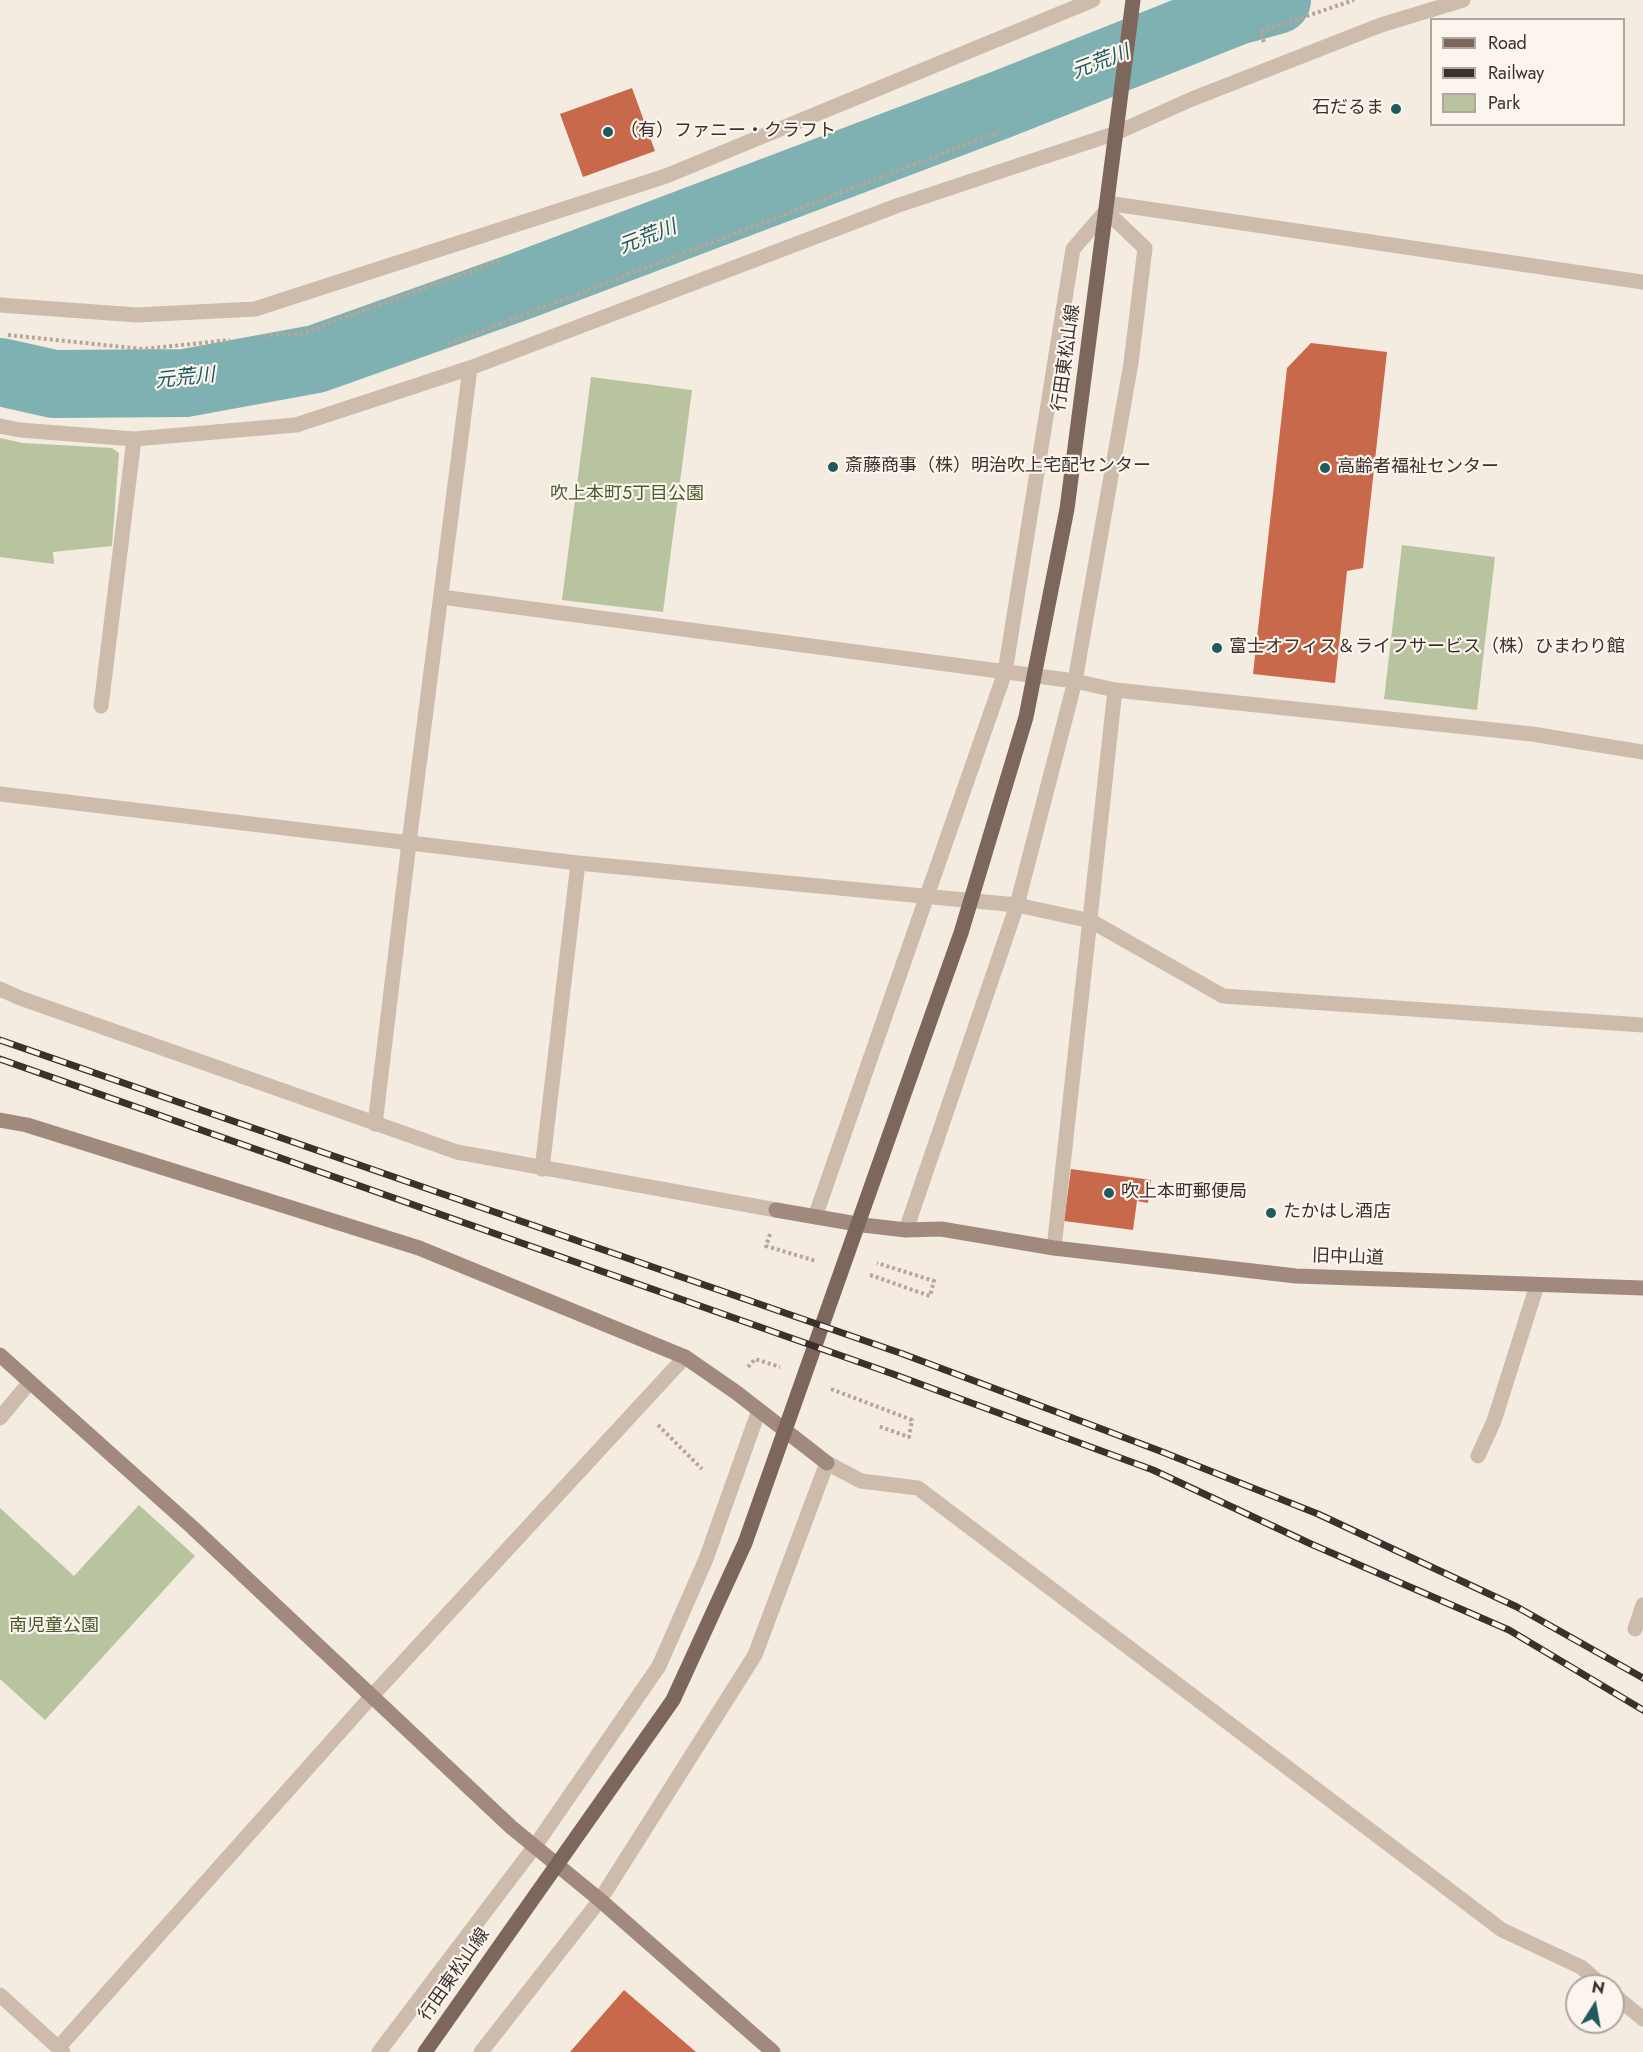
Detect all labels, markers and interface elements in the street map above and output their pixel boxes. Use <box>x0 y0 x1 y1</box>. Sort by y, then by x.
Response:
legend <box>1430 18 1625 126</box>
text: Road <box>1488 30 1527 56</box>
water label: 元荒川 <box>1069 41 1133 85</box>
text: Railway <box>1488 60 1544 86</box>
text: Park <box>1488 90 1520 116</box>
place label: 石だるま <box>1312 98 1384 120</box>
marker: 石だるま <box>1389 102 1403 116</box>
place label: （有）ファニー・クラフト <box>620 121 836 143</box>
marker: （有）ファニー・クラフト <box>601 125 615 139</box>
water label: 元荒川 <box>616 216 680 260</box>
street label: 行田東松山線 <box>1049 303 1085 413</box>
water label: 元荒川 <box>154 364 216 394</box>
place label: 斎藤商事（株）明治吹上宅配センター <box>845 456 1151 478</box>
place label: 高齢者福祉センター <box>1337 457 1499 479</box>
marker: 斎藤商事（株）明治吹上宅配センター <box>826 460 840 474</box>
marker: 高齢者福祉センター <box>1318 461 1332 475</box>
park label: 吹上本町5丁目公園 <box>550 484 704 506</box>
place label: 富士オフィス＆ライフサービス（株）ひまわり館 <box>1229 637 1625 659</box>
marker: 富士オフィス＆ライフサービス（株）ひまわり館 <box>1210 641 1224 655</box>
place label: 吹上本町郵便局 <box>1121 1182 1247 1204</box>
marker: 吹上本町郵便局 <box>1102 1186 1116 1200</box>
place label: たかはし酒店 <box>1283 1202 1391 1224</box>
marker: たかはし酒店 <box>1264 1206 1278 1220</box>
street label: 旧中山道 <box>1312 1246 1384 1270</box>
park label: 南児童公園 <box>9 1616 99 1638</box>
street label: 行田東松山線 <box>415 1925 495 2025</box>
north arrow <box>1565 1974 1625 2034</box>
text: N <box>1590 1975 1607 2000</box>

